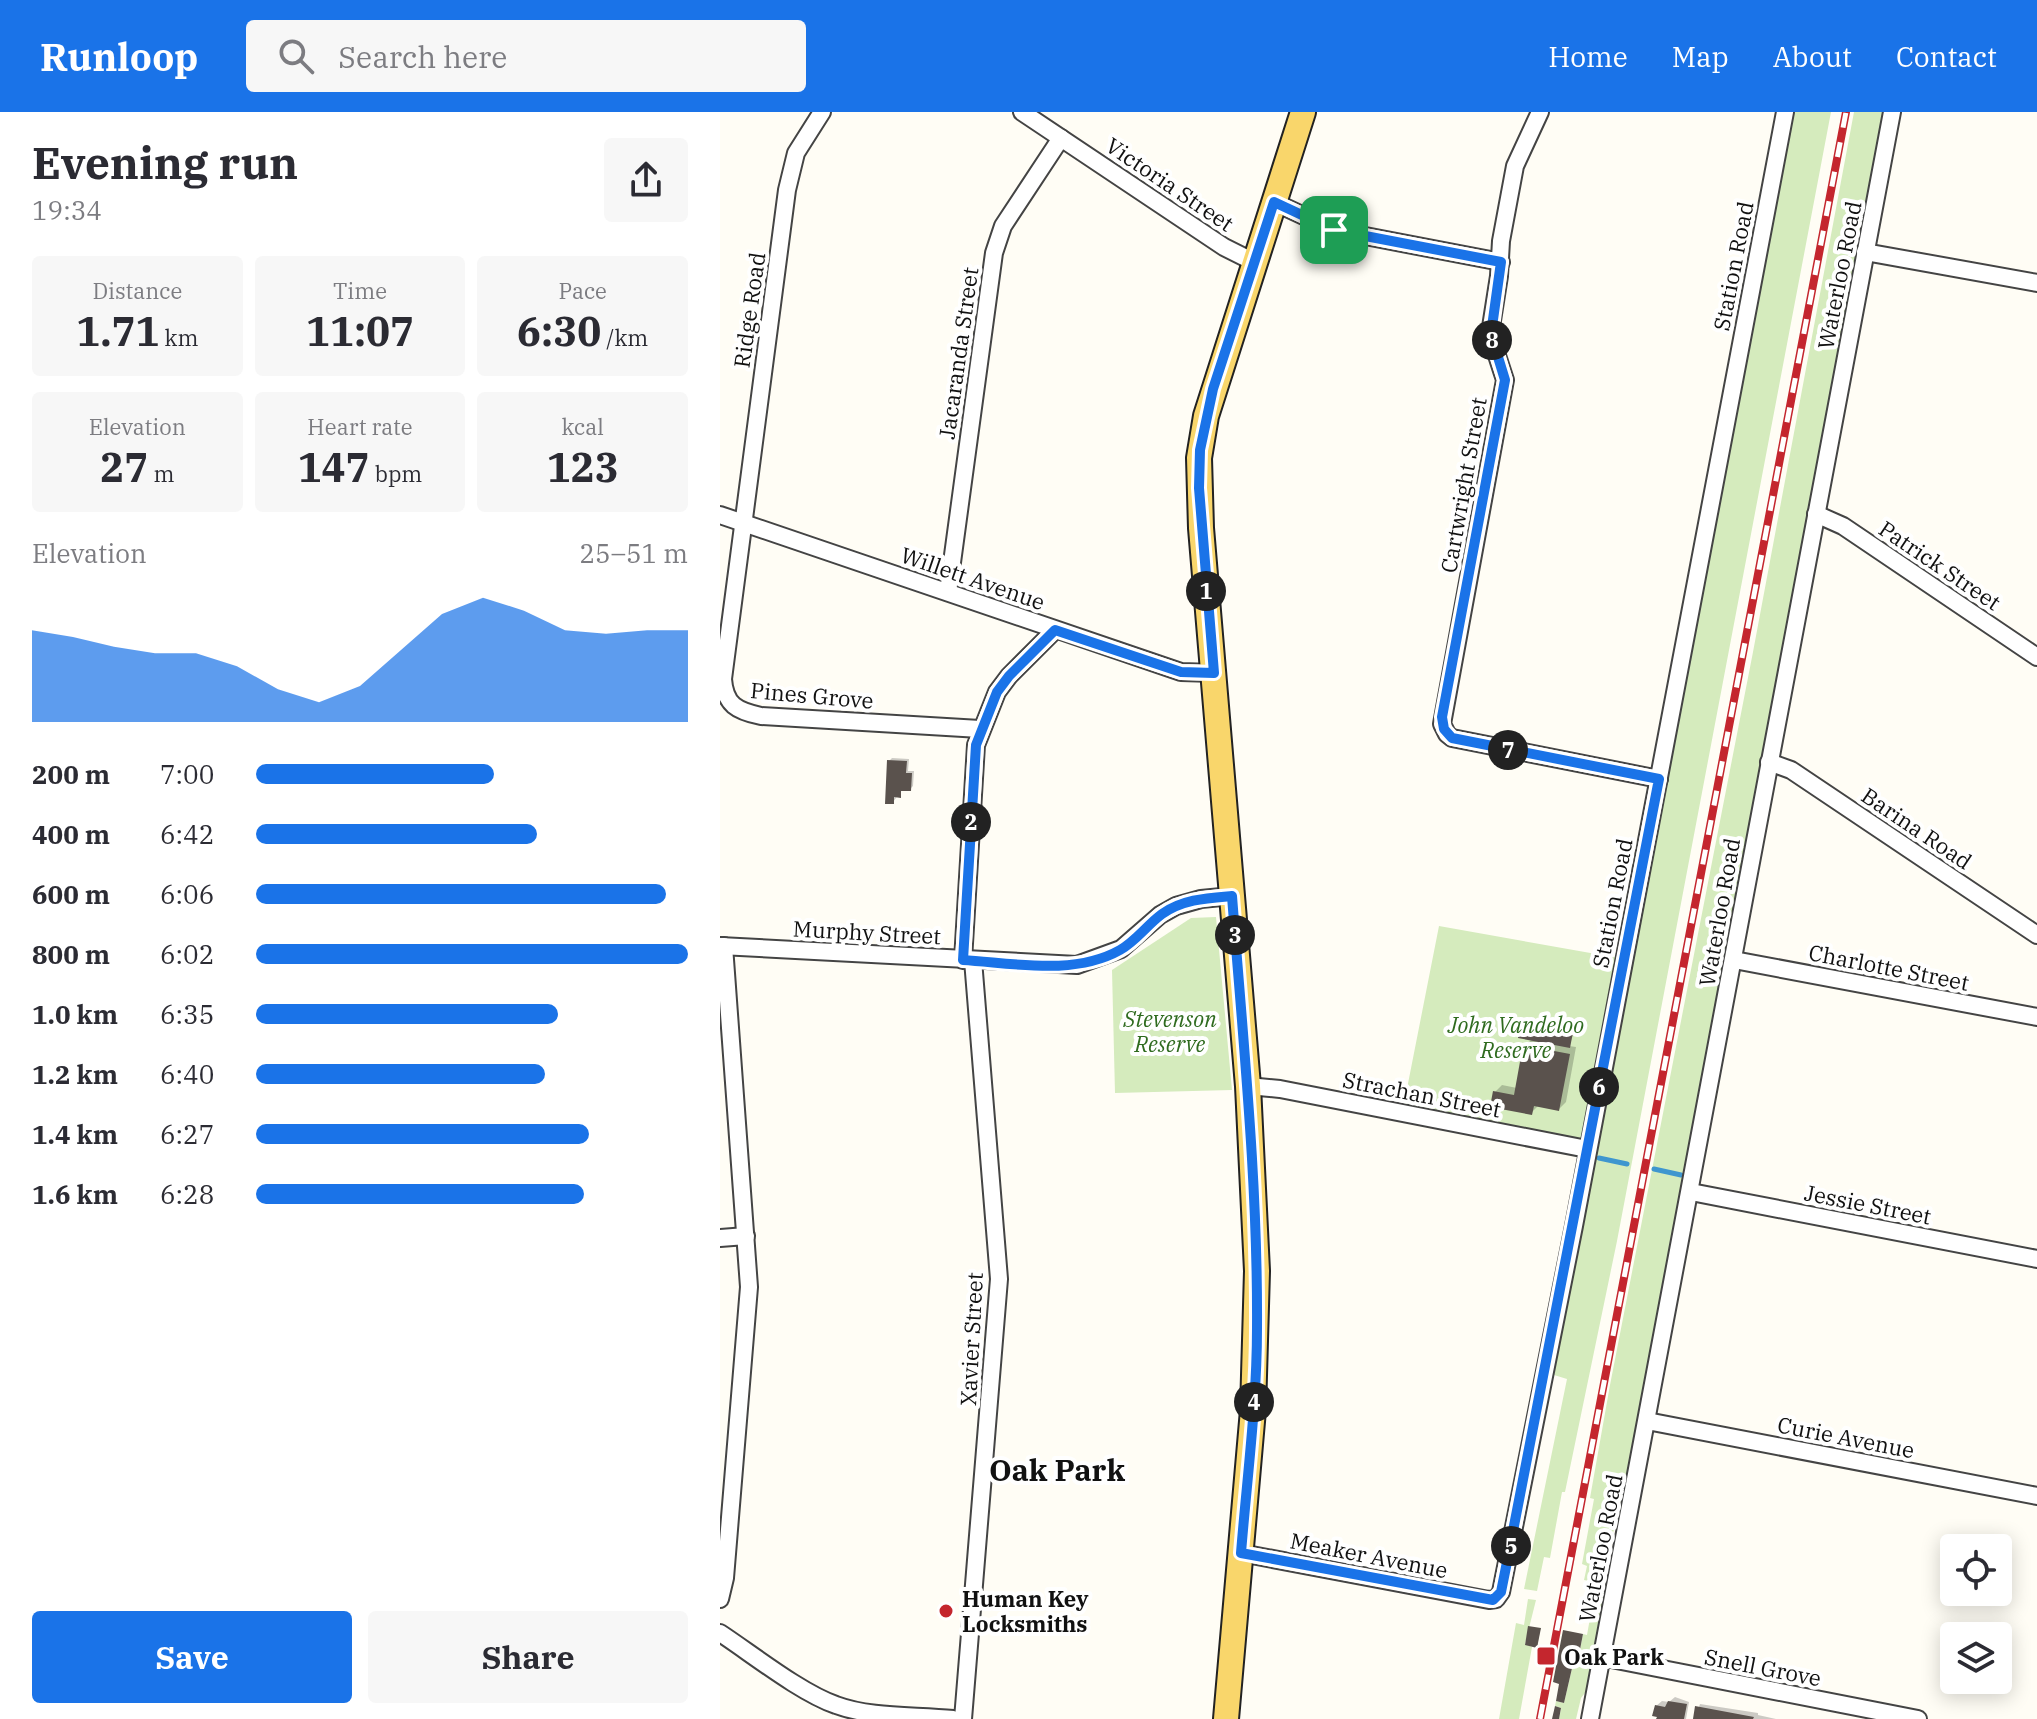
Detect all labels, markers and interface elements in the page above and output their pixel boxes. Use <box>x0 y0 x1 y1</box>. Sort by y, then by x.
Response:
search box <box>246 20 806 92</box>
text: Runloop <box>40 32 198 81</box>
icon: search <box>274 34 318 78</box>
text: Search here <box>338 37 507 76</box>
text: Home <box>1548 38 1628 75</box>
text: Map <box>1672 38 1729 75</box>
text: About <box>1773 38 1852 75</box>
text: Contact <box>1896 38 1997 75</box>
street label: Victoria Street <box>1100 131 1240 238</box>
text: Evening run <box>32 134 298 191</box>
button: share <box>604 138 688 222</box>
text: 19:34 <box>32 193 102 227</box>
pin <box>1300 196 1368 264</box>
street label: Waterloo Road <box>1810 198 1868 352</box>
street label: Station Road <box>1706 199 1760 333</box>
icon: arrive <box>1312 208 1356 252</box>
street label: Ridge Road <box>727 250 771 370</box>
street label: Jacaranda Street <box>932 265 984 441</box>
text: Distance <box>92 276 182 305</box>
text: Time <box>333 276 387 305</box>
text: Pace <box>558 276 607 305</box>
text: 1.71 <box>76 305 160 357</box>
text: 11:07 <box>306 305 414 357</box>
text: 6:30 <box>517 305 601 357</box>
pin: 8 <box>1472 320 1512 360</box>
text: km <box>160 323 198 352</box>
text: /km <box>601 323 648 352</box>
text: 8 <box>1485 325 1499 354</box>
street label: Cartwright Street <box>1433 395 1493 575</box>
text: Elevation <box>89 412 186 441</box>
text: Heart rate <box>307 412 413 441</box>
text: kcal <box>561 412 604 441</box>
text: 27 <box>100 441 148 493</box>
text: 147 <box>298 441 370 493</box>
text: 123 <box>547 441 619 493</box>
text: m <box>148 459 174 488</box>
text: bpm <box>370 459 422 488</box>
street label: Patrick Street <box>1874 514 2007 617</box>
text: Elevation <box>32 536 147 570</box>
text: 25–51 m <box>580 536 688 570</box>
street label: Willett Avenue <box>897 540 1049 616</box>
pin: 1 <box>1186 571 1226 611</box>
text: 1 <box>1199 576 1213 605</box>
street label: Pines Grove <box>749 675 875 715</box>
pin: 7 <box>1488 730 1528 770</box>
text: 7 <box>1501 735 1515 764</box>
text: 200 m <box>32 757 110 791</box>
text: 7:00 <box>160 757 214 791</box>
street label: Barina Road <box>1856 780 1978 876</box>
pin: 2 <box>951 802 991 842</box>
text: 2 <box>964 807 978 836</box>
text: 400 m <box>32 817 110 851</box>
text: 6:42 <box>160 817 214 851</box>
street label: Waterloo Road <box>1692 835 1746 989</box>
street label: Station Road <box>1585 836 1639 970</box>
text: 600 m <box>32 877 110 911</box>
text: 6:06 <box>160 877 214 911</box>
street label: Murphy Street <box>792 914 942 950</box>
pin: 3 <box>1215 915 1255 955</box>
text: 3 <box>1228 920 1242 949</box>
text: 800 m <box>32 937 110 971</box>
text: 6:02 <box>160 937 214 971</box>
street label: Charlotte Street <box>1806 937 1972 997</box>
text: 1.0 km <box>32 997 118 1031</box>
text: 6:35 <box>160 997 214 1031</box>
park label: Stevenson Reserve <box>1122 1004 1217 1058</box>
park label: John Vandeloo Reserve <box>1447 1010 1584 1064</box>
text: 1.2 km <box>32 1057 118 1091</box>
text: 6:40 <box>160 1057 214 1091</box>
street label: Strachan Street <box>1340 1064 1504 1124</box>
pin: 6 <box>1579 1067 1619 1107</box>
text: 6 <box>1592 1072 1606 1101</box>
text: 1.4 km <box>32 1117 118 1151</box>
text: 6:27 <box>160 1117 214 1151</box>
text: 1.6 km <box>32 1177 118 1211</box>
text: 6:28 <box>160 1177 214 1211</box>
street label: Jessie Street <box>1802 1177 1934 1231</box>
street label: Xavier Street <box>953 1271 989 1406</box>
pin: 4 <box>1234 1382 1274 1422</box>
text: 4 <box>1247 1387 1261 1416</box>
street label: Curie Avenue <box>1775 1410 1917 1464</box>
district label: Oak Park <box>989 1450 1125 1489</box>
street label: Waterloo Road <box>1571 1471 1629 1625</box>
street label: Meaker Avenue <box>1288 1526 1450 1584</box>
pin: 5 <box>1491 1526 1531 1566</box>
text: 5 <box>1504 1531 1518 1560</box>
map controls <box>1940 1534 2012 1694</box>
button: locate <box>1940 1534 2012 1606</box>
place label: Human Key Locksmiths <box>962 1584 1089 1638</box>
marker: Human Key Locksmiths <box>937 1602 955 1620</box>
button: Save <box>32 1611 352 1703</box>
button: Share <box>368 1611 688 1703</box>
button: layers <box>1940 1622 2012 1694</box>
street label: Snell Grove <box>1702 1641 1824 1693</box>
place label: Oak Park <box>1564 1642 1664 1671</box>
marker: Oak Park <box>1535 1645 1557 1667</box>

